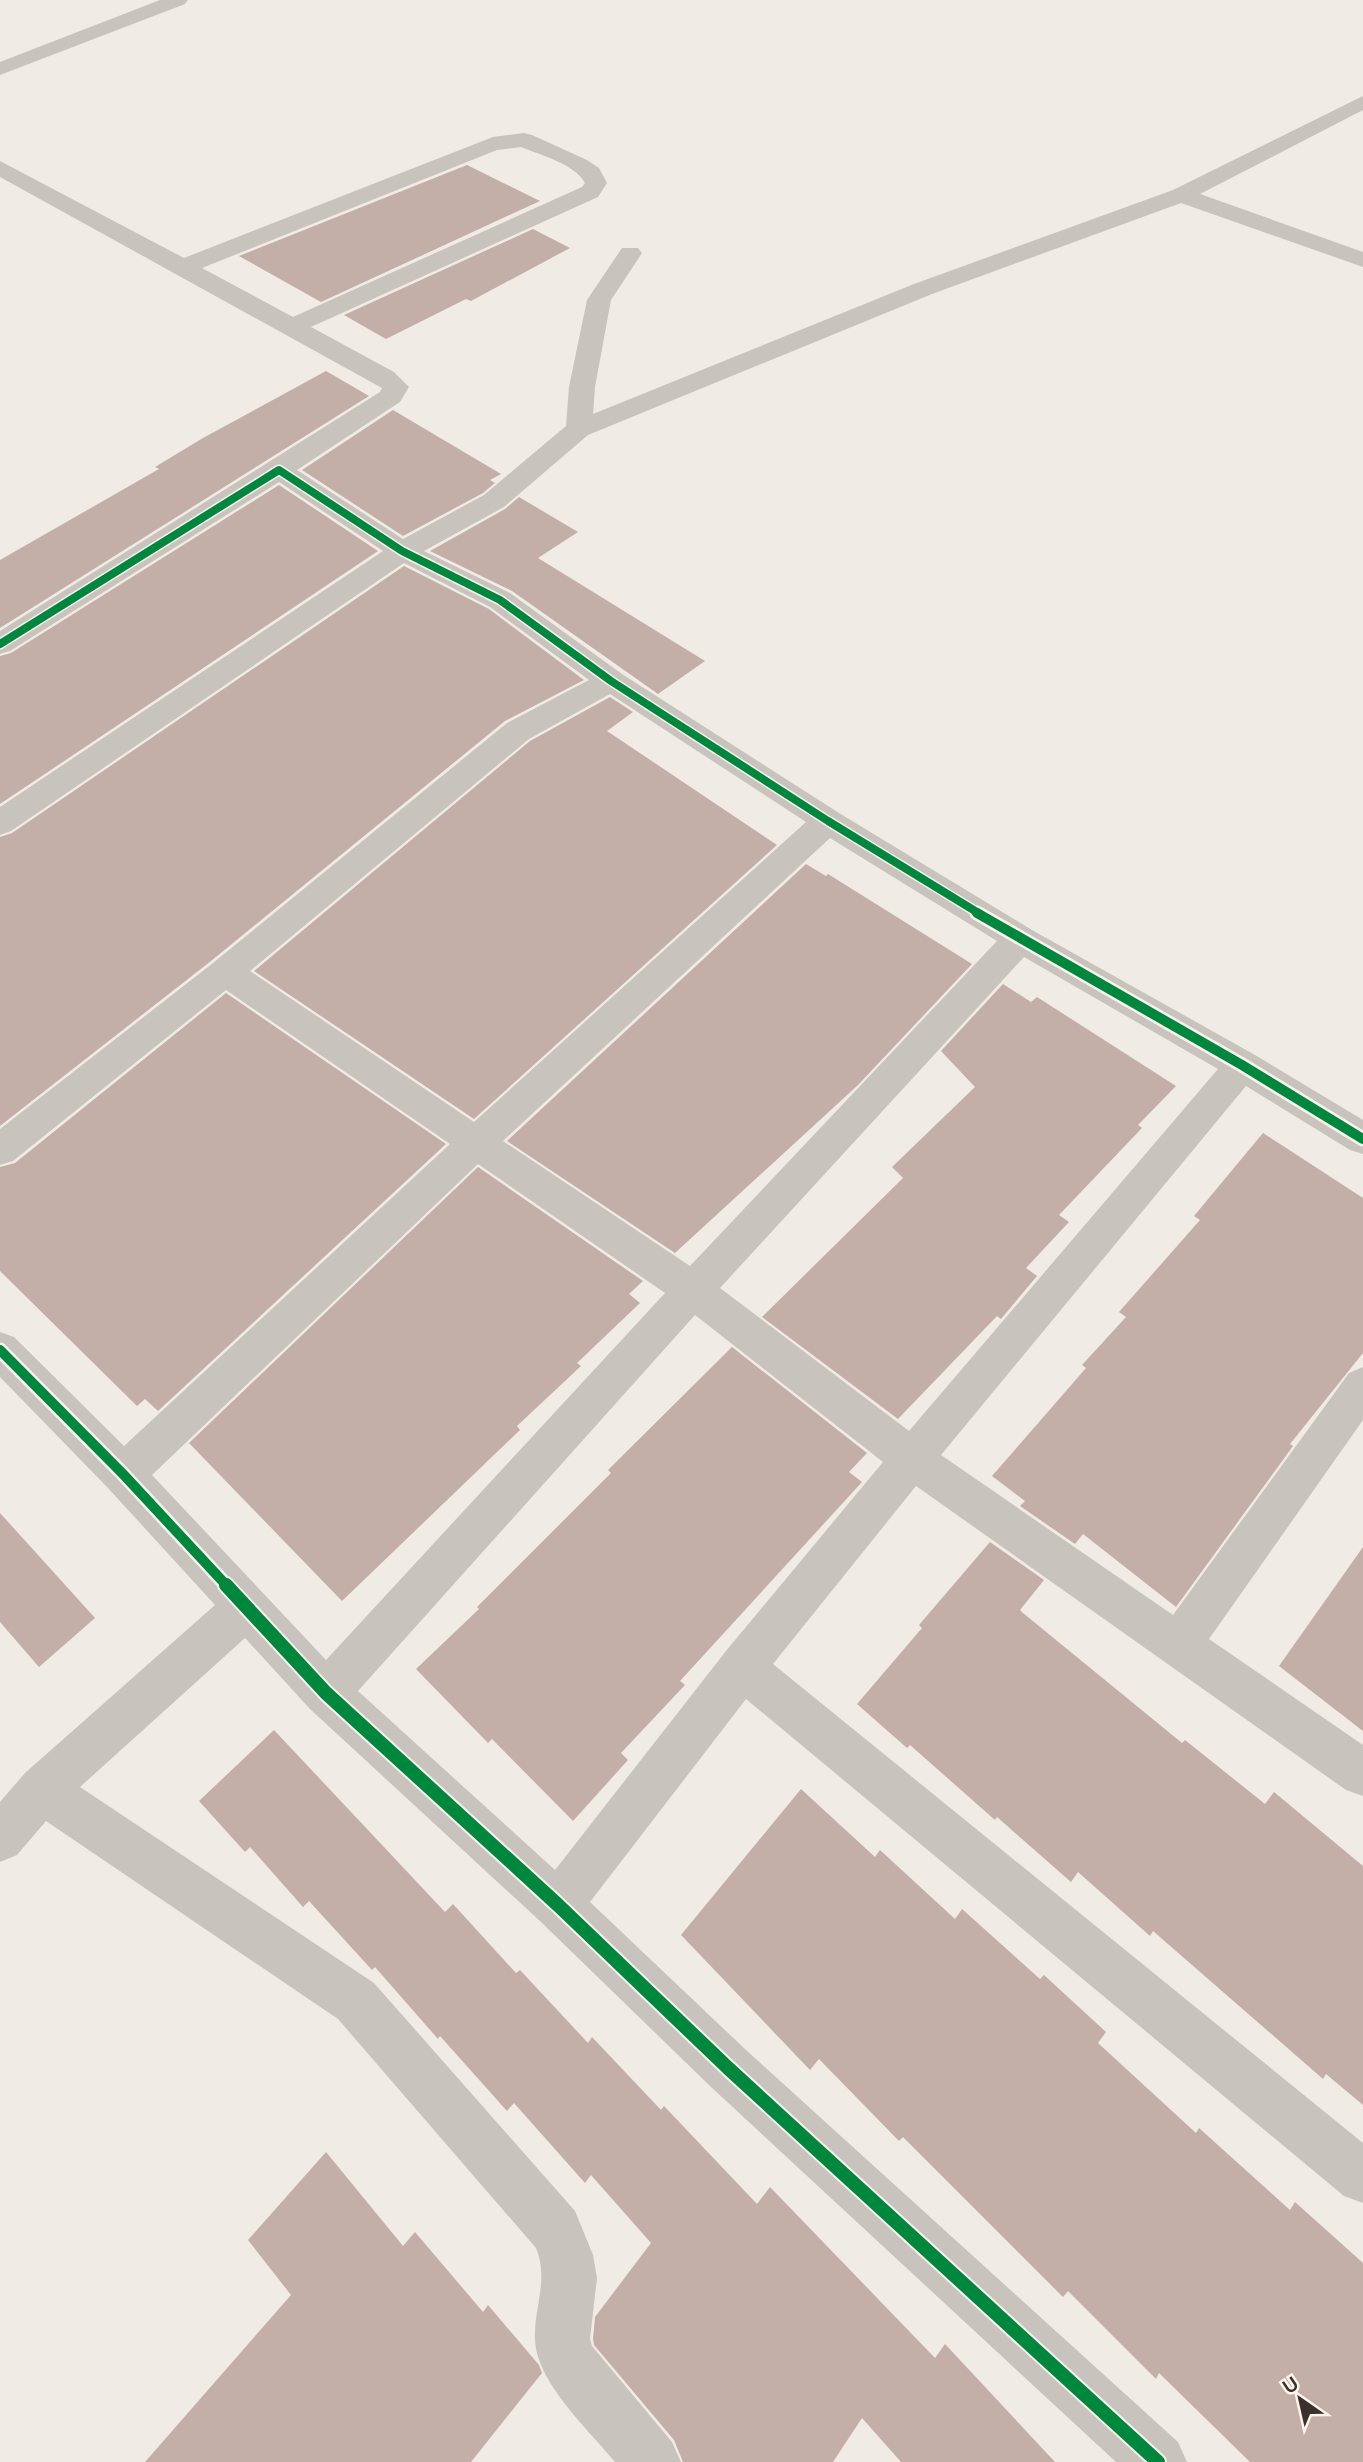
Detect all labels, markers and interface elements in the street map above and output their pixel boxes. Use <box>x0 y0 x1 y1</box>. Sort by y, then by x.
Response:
north arrow <box>1265 2364 1335 2434</box>
text: U <box>1278 2371 1302 2398</box>

